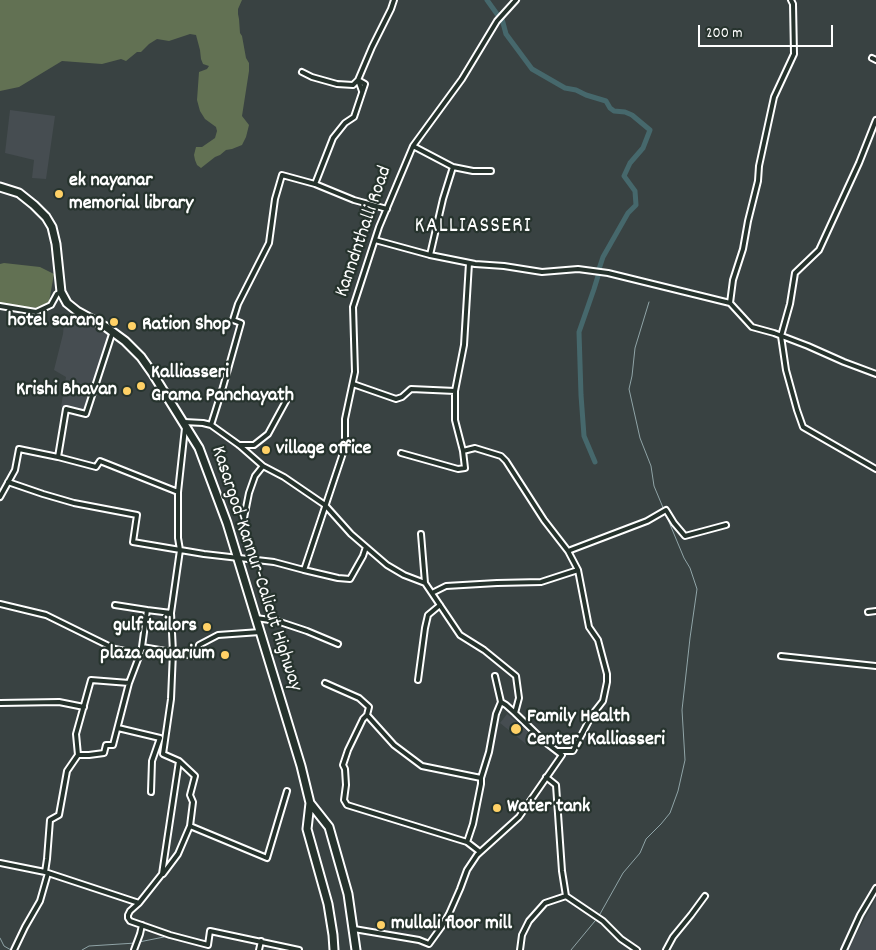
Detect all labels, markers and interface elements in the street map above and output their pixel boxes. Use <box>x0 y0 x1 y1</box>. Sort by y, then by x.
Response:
scale bar <box>701 15 836 47</box>
text: 200 m <box>706 23 743 45</box>
street label: Kanndnthalli Road <box>331 163 399 301</box>
place label: ek nayanar memorial library <box>69 170 193 217</box>
marker: ek nayanar memorial library <box>53 188 65 200</box>
district label: KALLIASSERI <box>413 215 533 241</box>
place label: hotel sarang <box>8 310 104 334</box>
place label: Ration Shop <box>142 314 231 338</box>
marker: hotel sarang <box>108 316 120 328</box>
marker: Ration Shop <box>126 320 138 332</box>
place label: Kalliasseri Grama Panchayath <box>151 362 294 409</box>
place label: Krishi Bhavan <box>16 379 117 403</box>
marker: Kalliasseri Grama Panchayath <box>135 380 147 392</box>
marker: Krishi Bhavan <box>121 385 133 397</box>
place label: village office <box>276 438 371 462</box>
street label: Kasargod-Kannur-Calicut Highway <box>204 443 306 695</box>
marker: village office <box>260 444 272 456</box>
place label: gulf tailors <box>113 615 197 639</box>
marker: gulf tailors <box>201 621 213 633</box>
place label: plaza aquarium <box>100 643 215 667</box>
marker: plaza aquarium <box>219 649 231 661</box>
place label: Family Health Center, Kalliasseri <box>527 706 665 753</box>
marker: Family Health Center, Kalliasseri <box>509 722 523 736</box>
place label: Water tank <box>507 796 590 820</box>
marker: Water tank <box>491 802 503 814</box>
place label: mullali floor mill <box>391 913 512 937</box>
marker: mullali floor mill <box>375 919 387 931</box>

